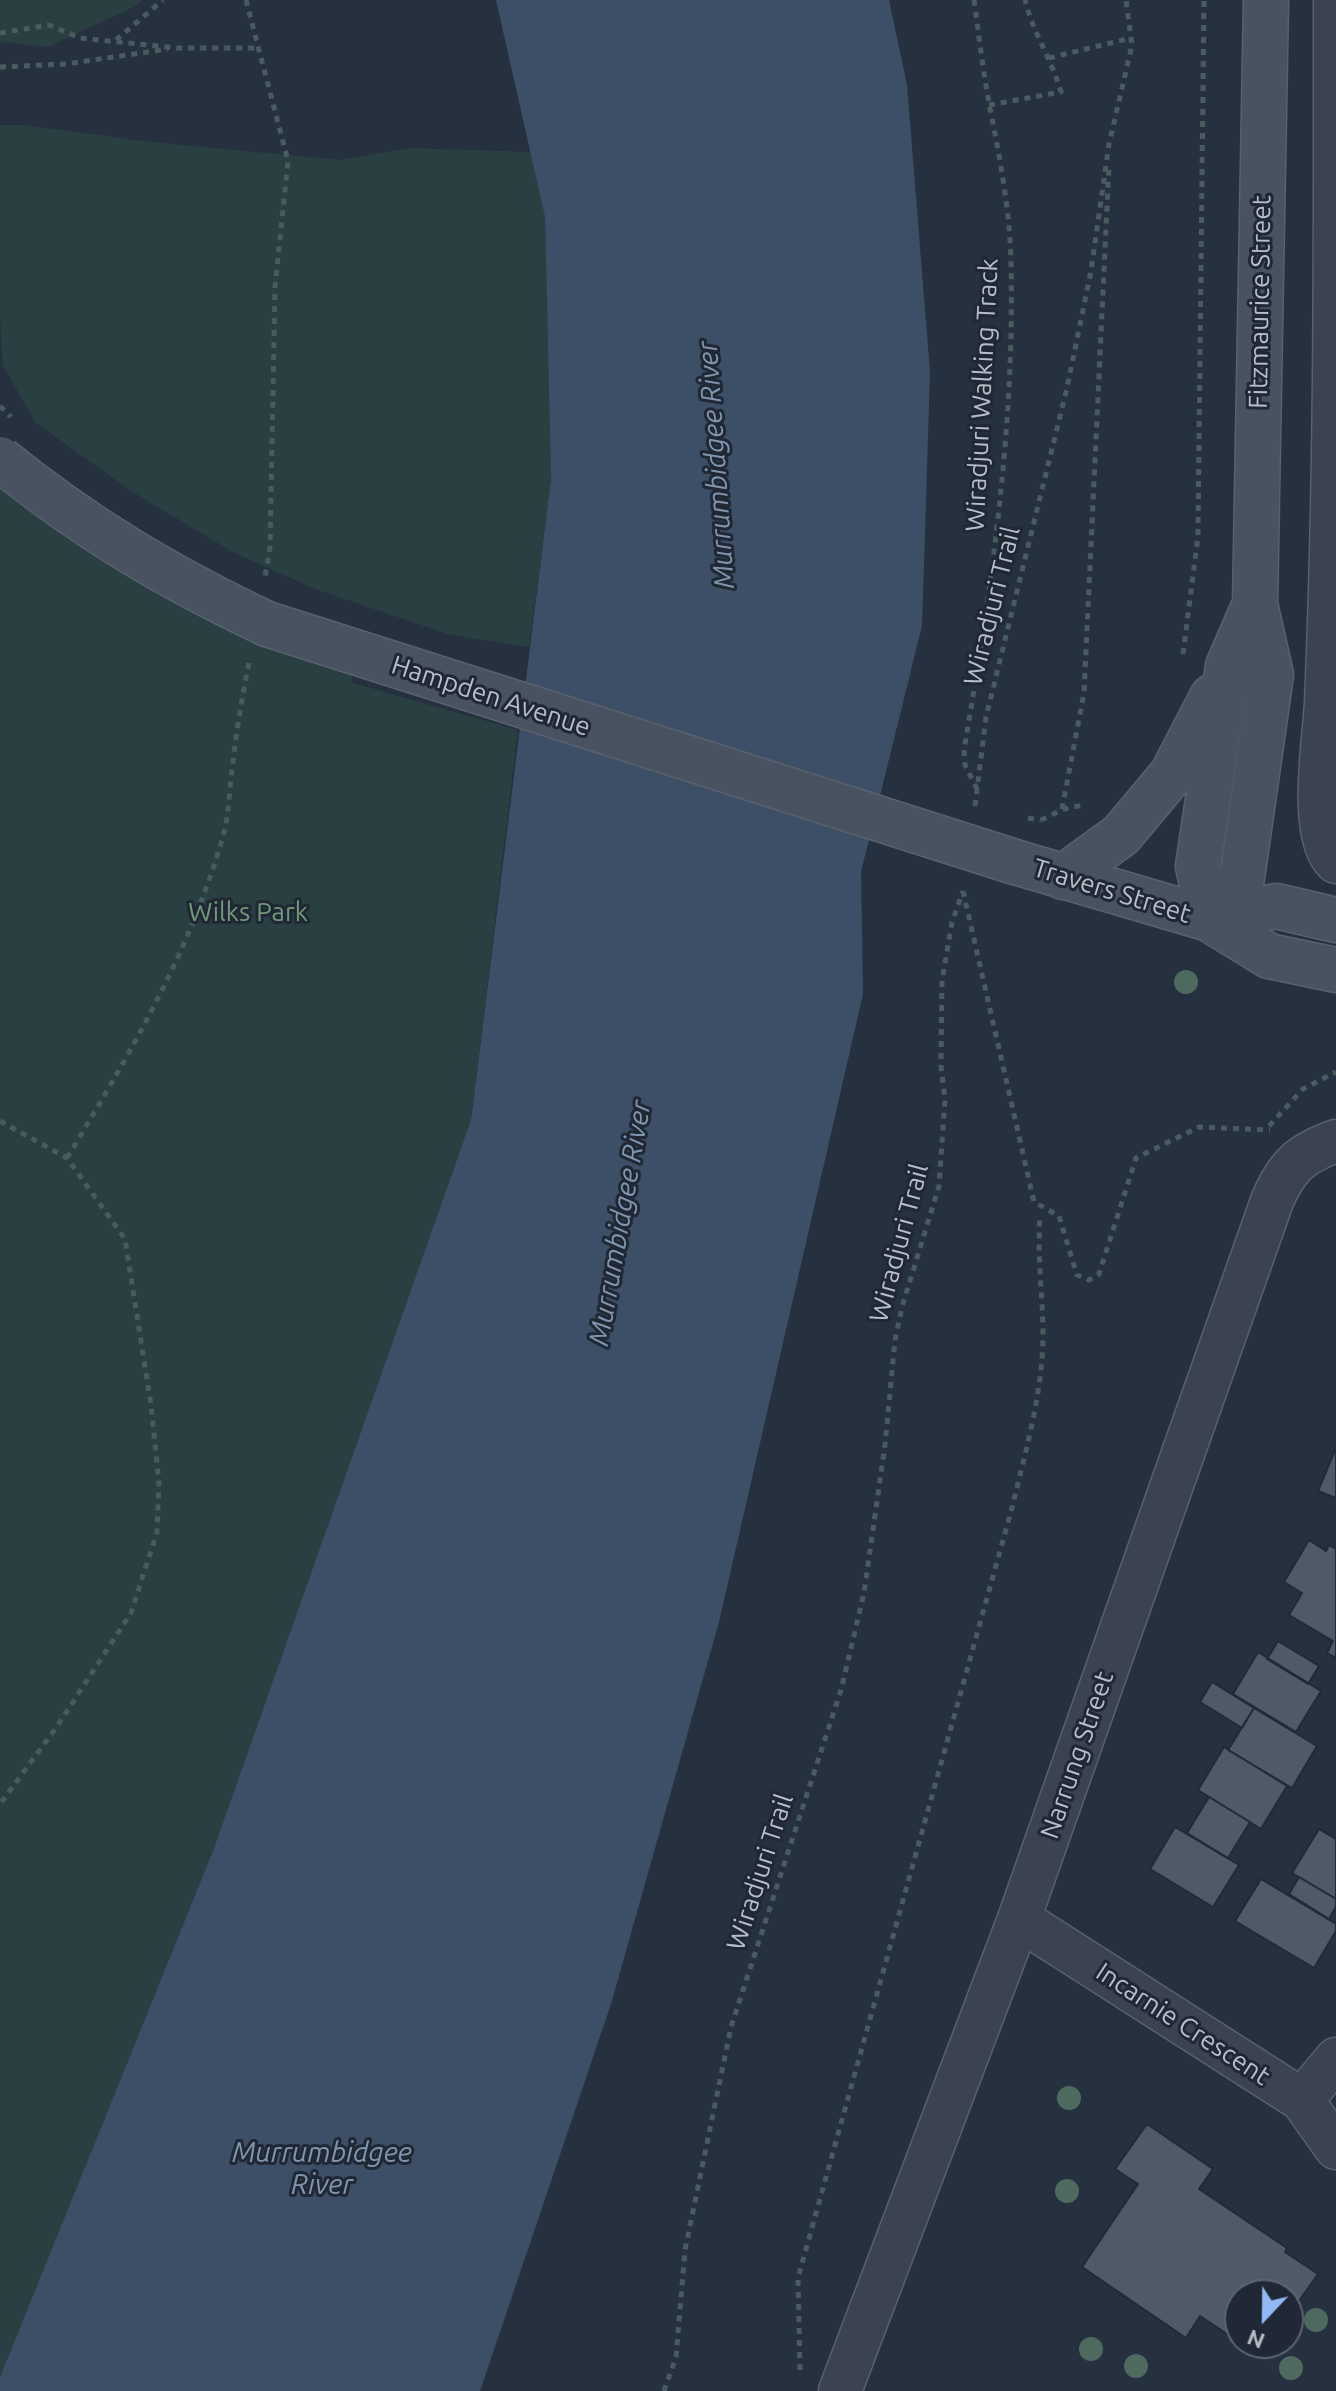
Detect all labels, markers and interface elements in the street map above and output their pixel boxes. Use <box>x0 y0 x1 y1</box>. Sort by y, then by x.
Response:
street label: Fitzmaurice Street <box>1243 195 1277 409</box>
street label: Wiradjuri Walking Track <box>959 258 1005 532</box>
water label: Murrumbidgee River <box>691 340 741 590</box>
street label: Wiradjuri Trail <box>957 523 1027 689</box>
street label: Hampden Avenue <box>388 649 594 743</box>
street label: Travers Street <box>1029 852 1195 930</box>
park label: Wilks Park <box>188 896 308 928</box>
water label: Murrumbidgee River <box>582 1098 658 1348</box>
street label: Wiradjuri Trail <box>863 1160 935 1326</box>
street label: Narrung Street <box>1034 1667 1120 1843</box>
street label: Wiradjuri Trail <box>720 1790 800 1954</box>
street label: Incarnie Crescent <box>1090 1956 1276 2092</box>
water label: Murrumbidgee River <box>232 2136 412 2202</box>
north arrow <box>1224 2279 1304 2359</box>
text: N <box>1243 2325 1268 2355</box>

